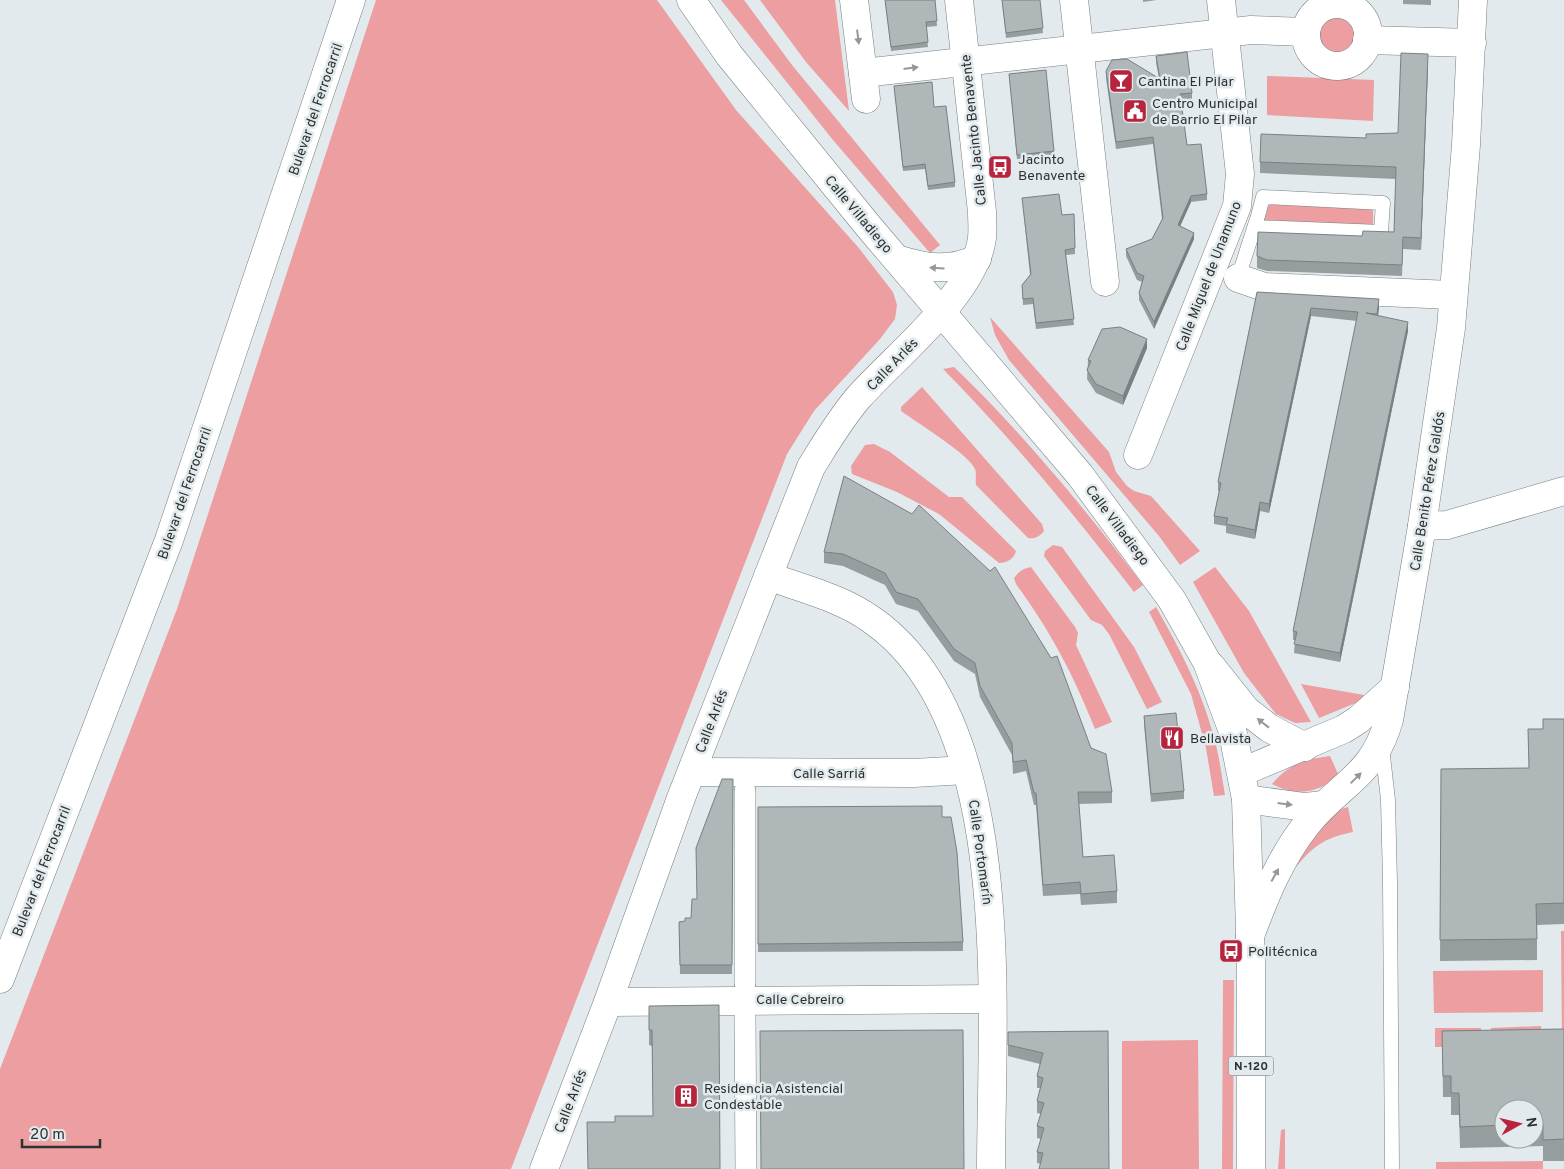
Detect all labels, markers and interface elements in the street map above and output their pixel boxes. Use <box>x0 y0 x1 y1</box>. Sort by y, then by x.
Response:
one-way arrow <box>854 29 862 45</box>
street label: Bulevar del Ferrocarril <box>286 41 347 178</box>
street label: Calle Jacinto Benavente <box>958 54 991 206</box>
one-way arrow <box>903 64 919 72</box>
bar icon: Cantina El Pilar <box>1108 68 1134 94</box>
place label: Cantina El Pilar <box>1138 74 1234 91</box>
place label: Centro Municipal de Barrio El Pilar <box>1152 96 1258 129</box>
public building icon: Centro Municipal de Barrio El Pilar <box>1122 98 1148 124</box>
place label: Jacinto Benavente <box>1018 152 1085 185</box>
bus stop icon: Jacinto Benavente <box>987 154 1013 180</box>
street label: Calle Villadiego <box>820 173 895 258</box>
street label: Calle Miguel de Unamuno <box>1173 199 1246 354</box>
one-way arrow <box>929 264 945 272</box>
street label: Calle Arlés <box>864 335 922 395</box>
street label: Calle Benito Pérez Galdós <box>1407 410 1450 572</box>
street label: Bulevar del Ferrocarril <box>155 425 216 562</box>
street label: Calle Villadiego <box>1081 482 1153 570</box>
street label: Calle Arlés <box>693 687 732 756</box>
one-way arrow <box>1256 718 1269 728</box>
restaurant icon: Bellavista <box>1159 725 1185 751</box>
place label: Bellavista <box>1190 731 1251 748</box>
street label: Calle Sarriá <box>793 766 865 783</box>
one-way arrow <box>1350 772 1362 784</box>
street label: Calle Portomarín <box>964 798 995 906</box>
one-way arrow <box>1277 801 1293 809</box>
street label: Bulevar del Ferrocarril <box>10 804 75 939</box>
one-way arrow <box>1271 867 1279 882</box>
bus stop icon: Politécnica <box>1218 938 1244 964</box>
place label: Politécnica <box>1248 944 1317 961</box>
street label: Calle Cebreiro <box>756 992 844 1009</box>
road number: N-120 <box>1228 1056 1274 1076</box>
street label: Calle Arlés <box>552 1067 591 1136</box>
place label: Residencia Asistencial Condestable <box>704 1081 843 1114</box>
building icon: Residencia Asistencial Condestable <box>673 1083 699 1109</box>
north arrow <box>1494 1099 1544 1149</box>
scale bar <box>22 1116 100 1148</box>
text: N <box>1521 1116 1540 1129</box>
text: 20 m <box>30 1126 65 1145</box>

